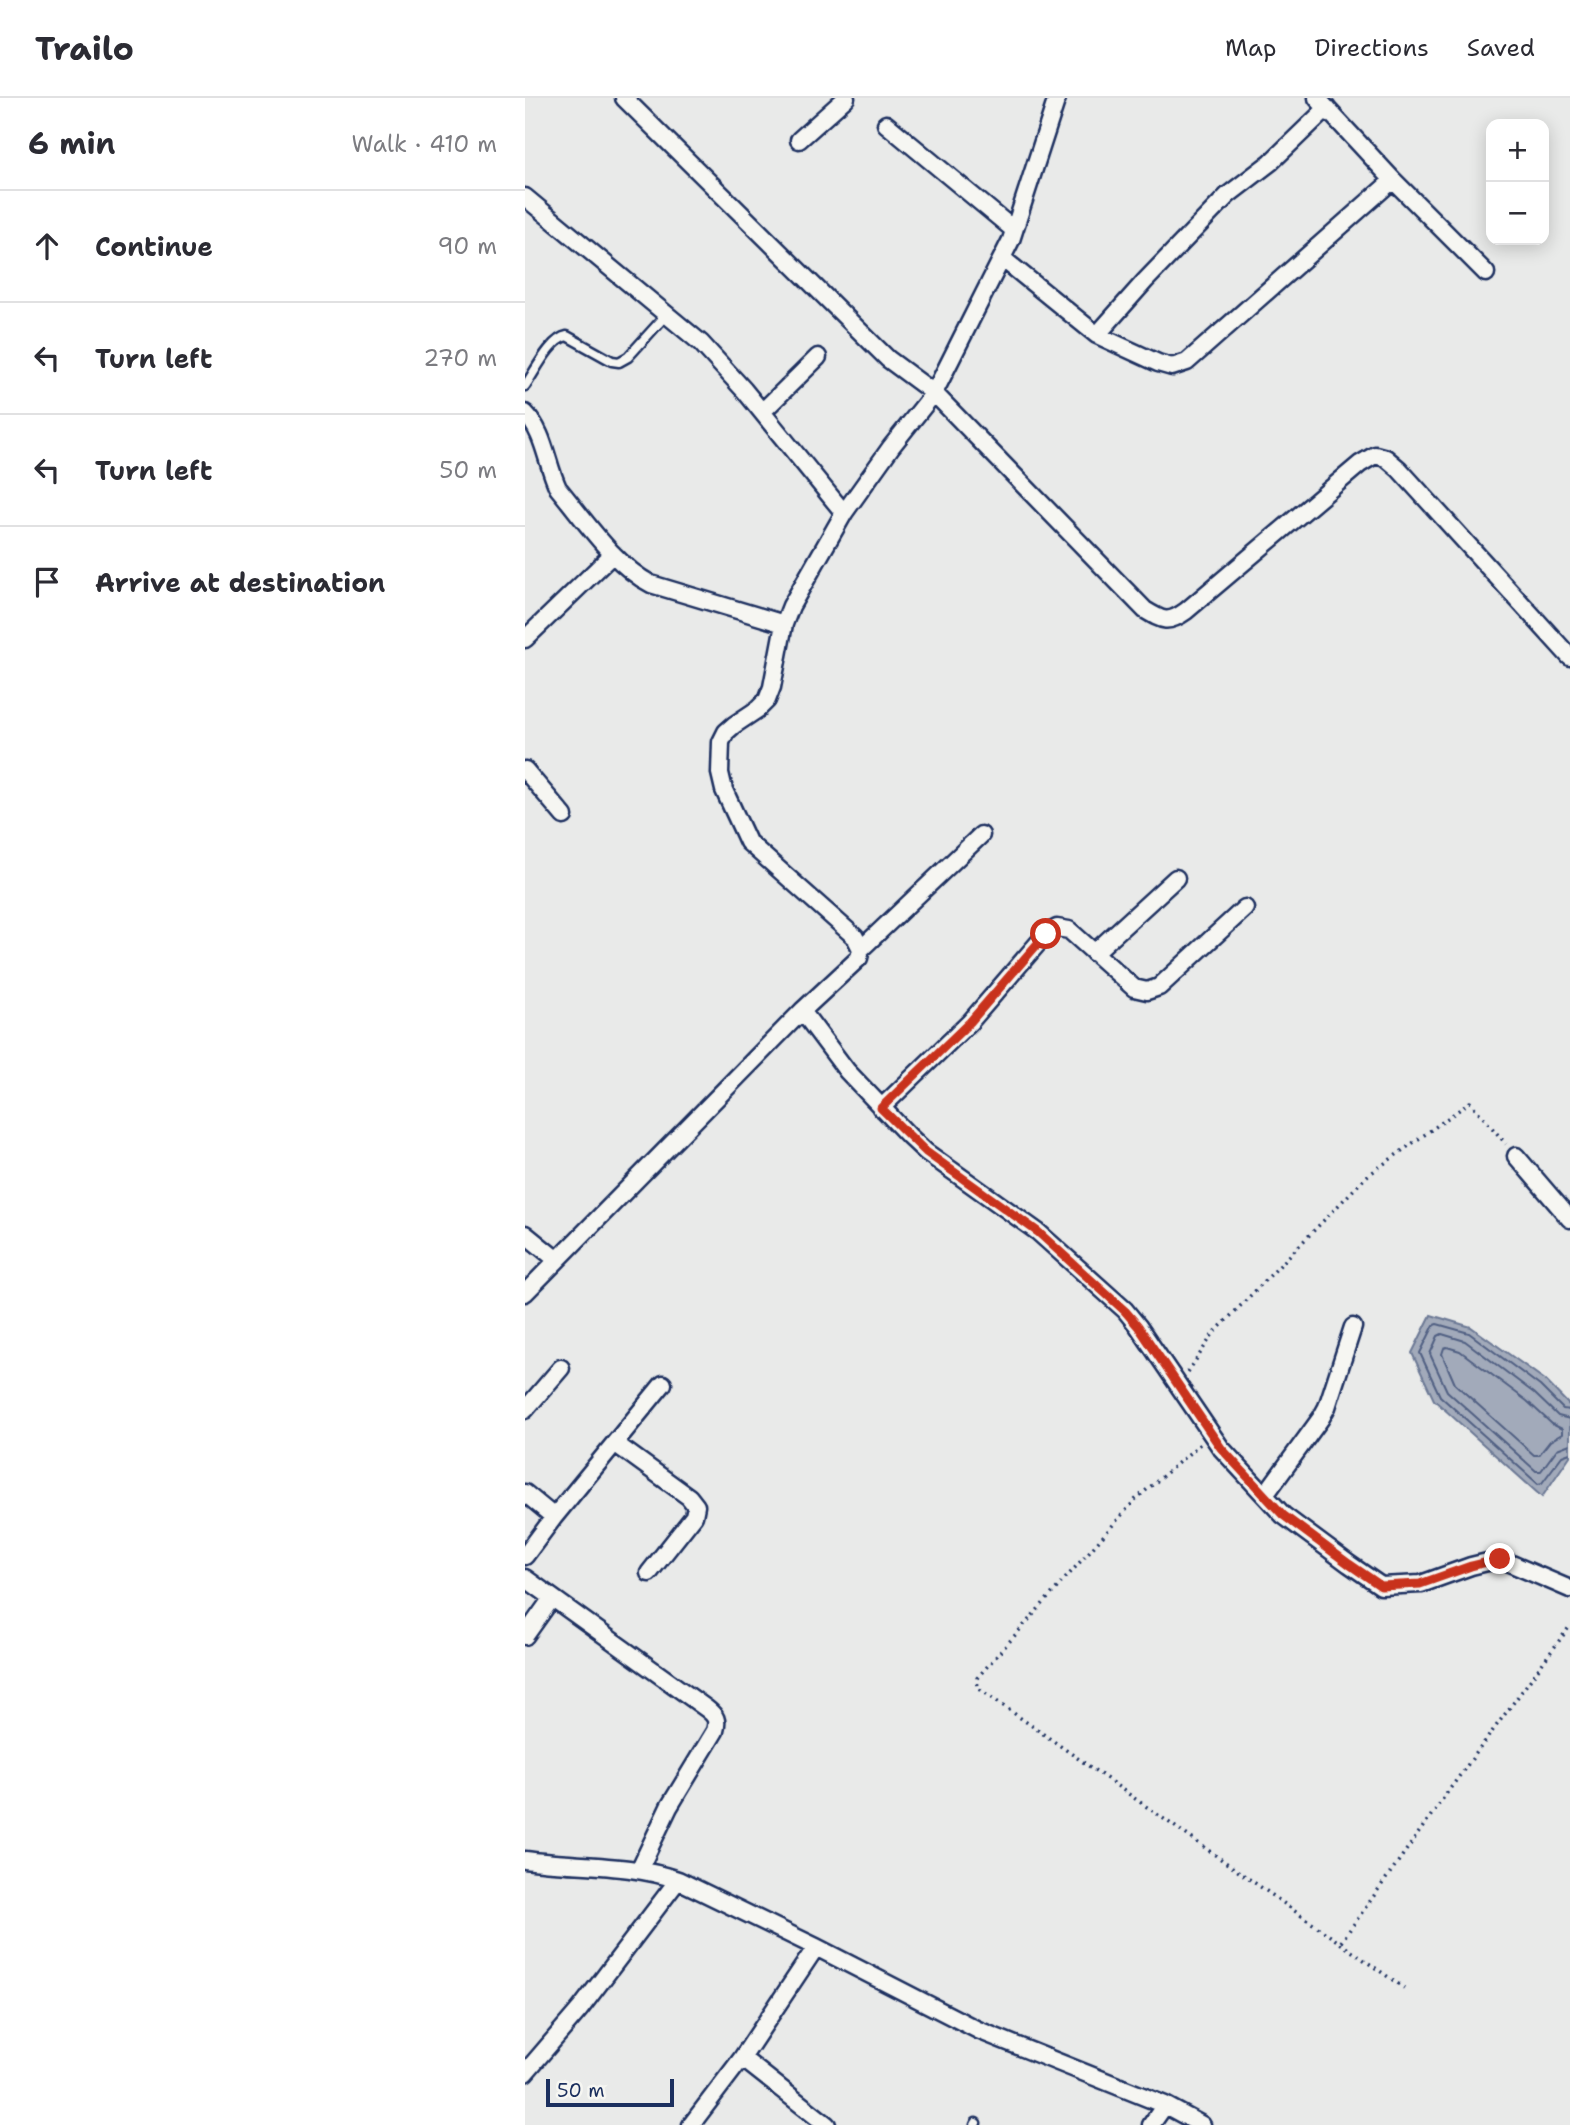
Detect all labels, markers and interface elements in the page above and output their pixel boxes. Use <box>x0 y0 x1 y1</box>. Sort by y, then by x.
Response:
text: Trailo <box>35 26 134 71</box>
text: Map <box>1225 32 1276 64</box>
text: Directions <box>1314 32 1429 64</box>
text: Saved <box>1467 32 1535 64</box>
map controls <box>1486 119 1549 245</box>
button: + <box>1486 119 1549 182</box>
text: 6 min <box>28 123 115 164</box>
text: Walk · 410 m <box>352 129 497 159</box>
button: − <box>1486 182 1549 245</box>
icon: ahead <box>28 227 66 265</box>
text: Continue <box>95 229 213 264</box>
text: 90 m <box>437 231 497 261</box>
icon: left <box>28 339 66 377</box>
text: Turn left <box>95 341 212 376</box>
text: 270 m <box>423 343 497 373</box>
icon: left <box>28 451 66 489</box>
text: Turn left <box>95 453 212 488</box>
text: 50 m <box>439 455 497 485</box>
icon: arrive <box>28 563 66 601</box>
text: Arrive at destination <box>95 565 385 600</box>
route start <box>1030 918 1061 949</box>
route end <box>1484 1543 1515 1574</box>
scale bar <box>546 2076 674 2108</box>
text: 50 m <box>557 2078 605 2103</box>

